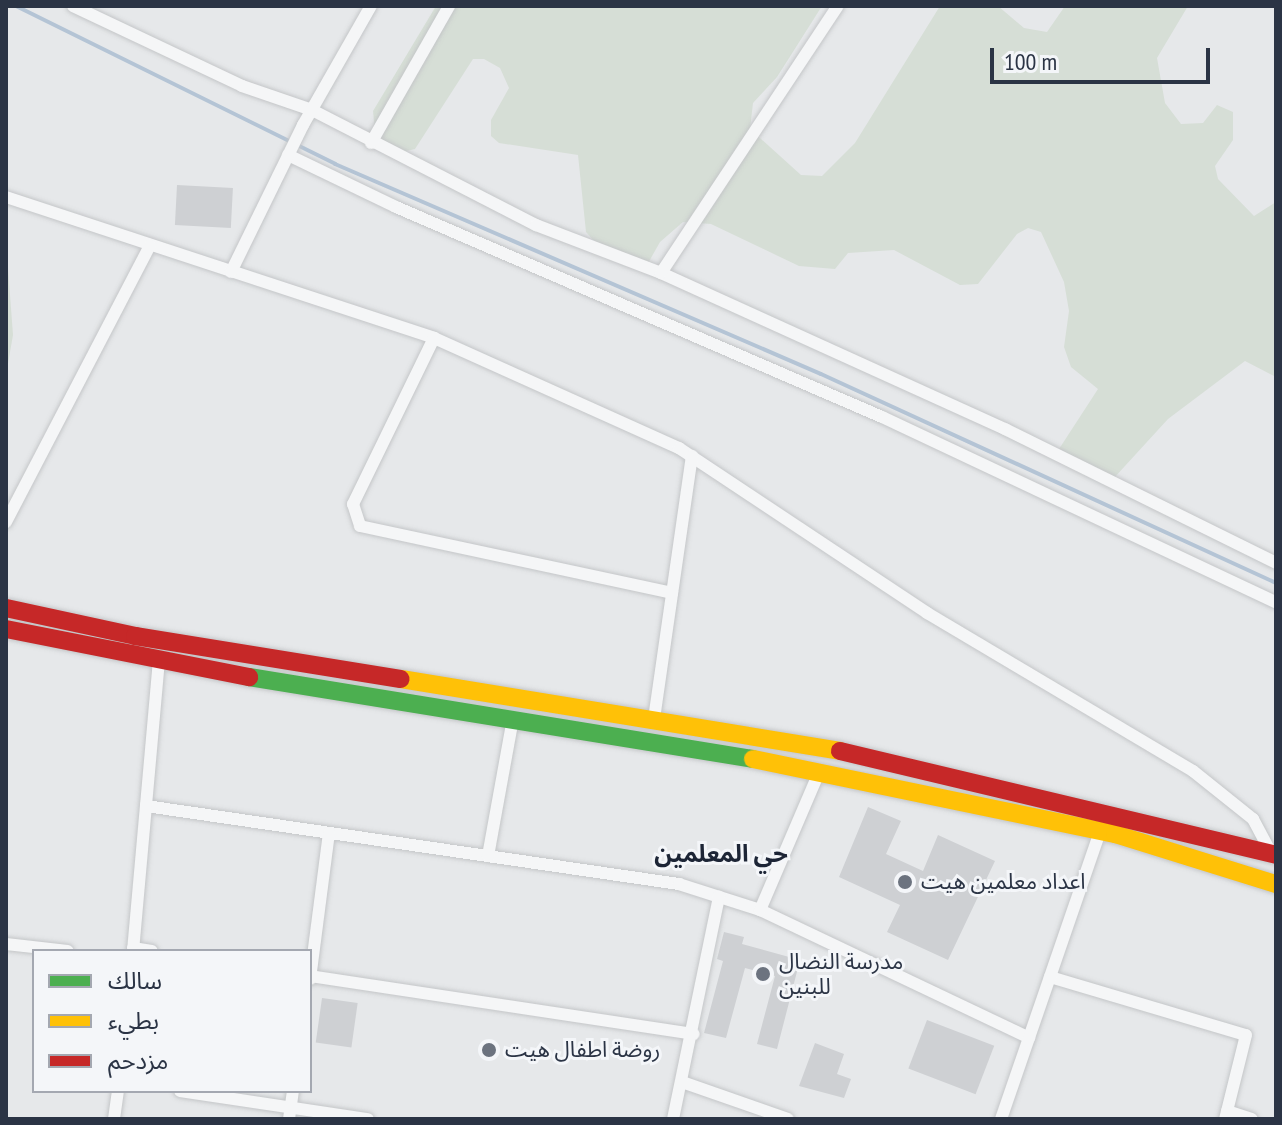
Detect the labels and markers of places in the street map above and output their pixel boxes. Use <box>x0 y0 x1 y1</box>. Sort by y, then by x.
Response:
place label: اعداد معلمين هيت <box>921 869 1086 895</box>
marker: اعداد معلمين هيت <box>896 873 914 891</box>
place label: مدرسة النضال للبنين <box>779 948 903 1000</box>
marker: مدرسة النضال للبنين <box>754 965 772 983</box>
place label: روضة اطفال هيت <box>505 1037 660 1063</box>
marker: روضة اطفال هيت <box>480 1041 498 1059</box>

